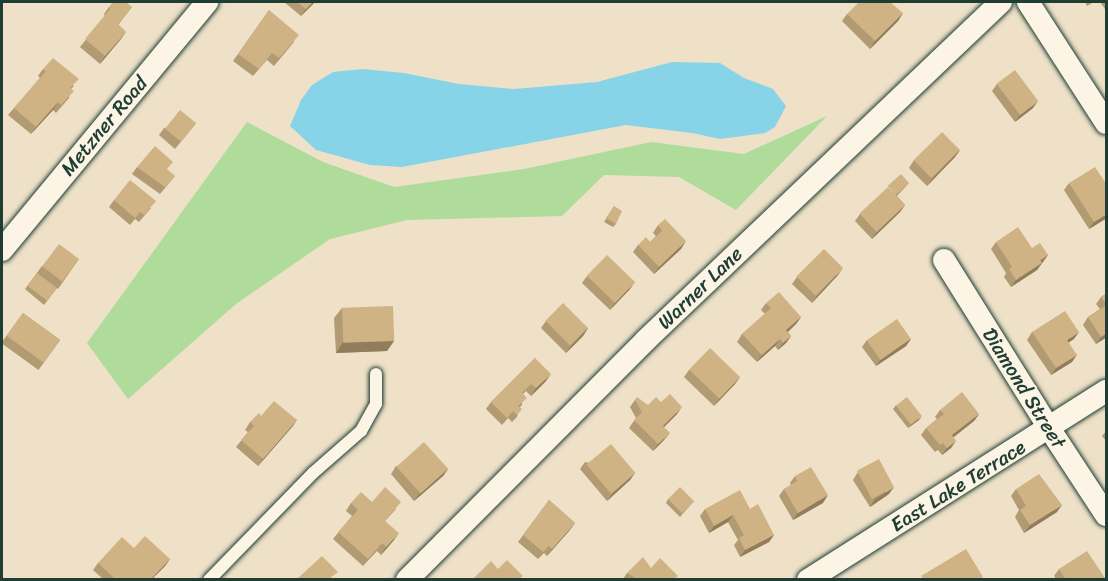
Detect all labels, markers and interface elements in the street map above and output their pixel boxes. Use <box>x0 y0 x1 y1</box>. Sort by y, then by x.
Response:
street label: Metzner Road <box>56 71 152 181</box>
street label: Warner Lane <box>653 242 747 334</box>
street label: Diamond Street <box>977 323 1071 453</box>
street label: East Lake Terrace <box>886 435 1030 537</box>

